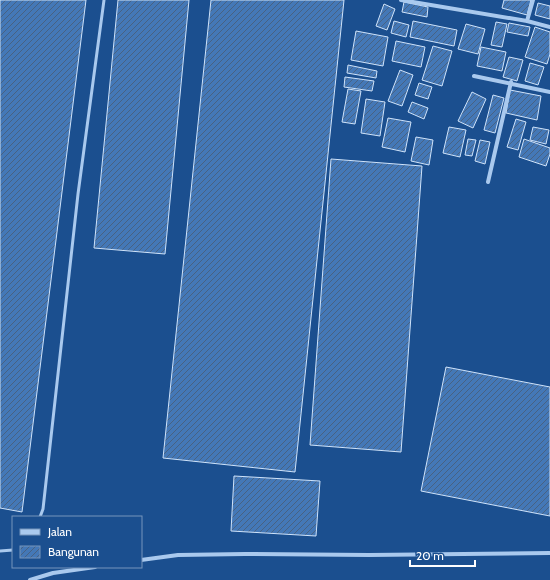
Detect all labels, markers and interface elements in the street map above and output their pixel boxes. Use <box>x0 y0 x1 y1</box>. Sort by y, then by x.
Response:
legend <box>12 516 142 568</box>
text: Jalan <box>47 524 72 539</box>
scale bar <box>410 542 475 568</box>
text: Bangunan <box>48 544 99 559</box>
text: 20 m <box>416 548 444 563</box>

